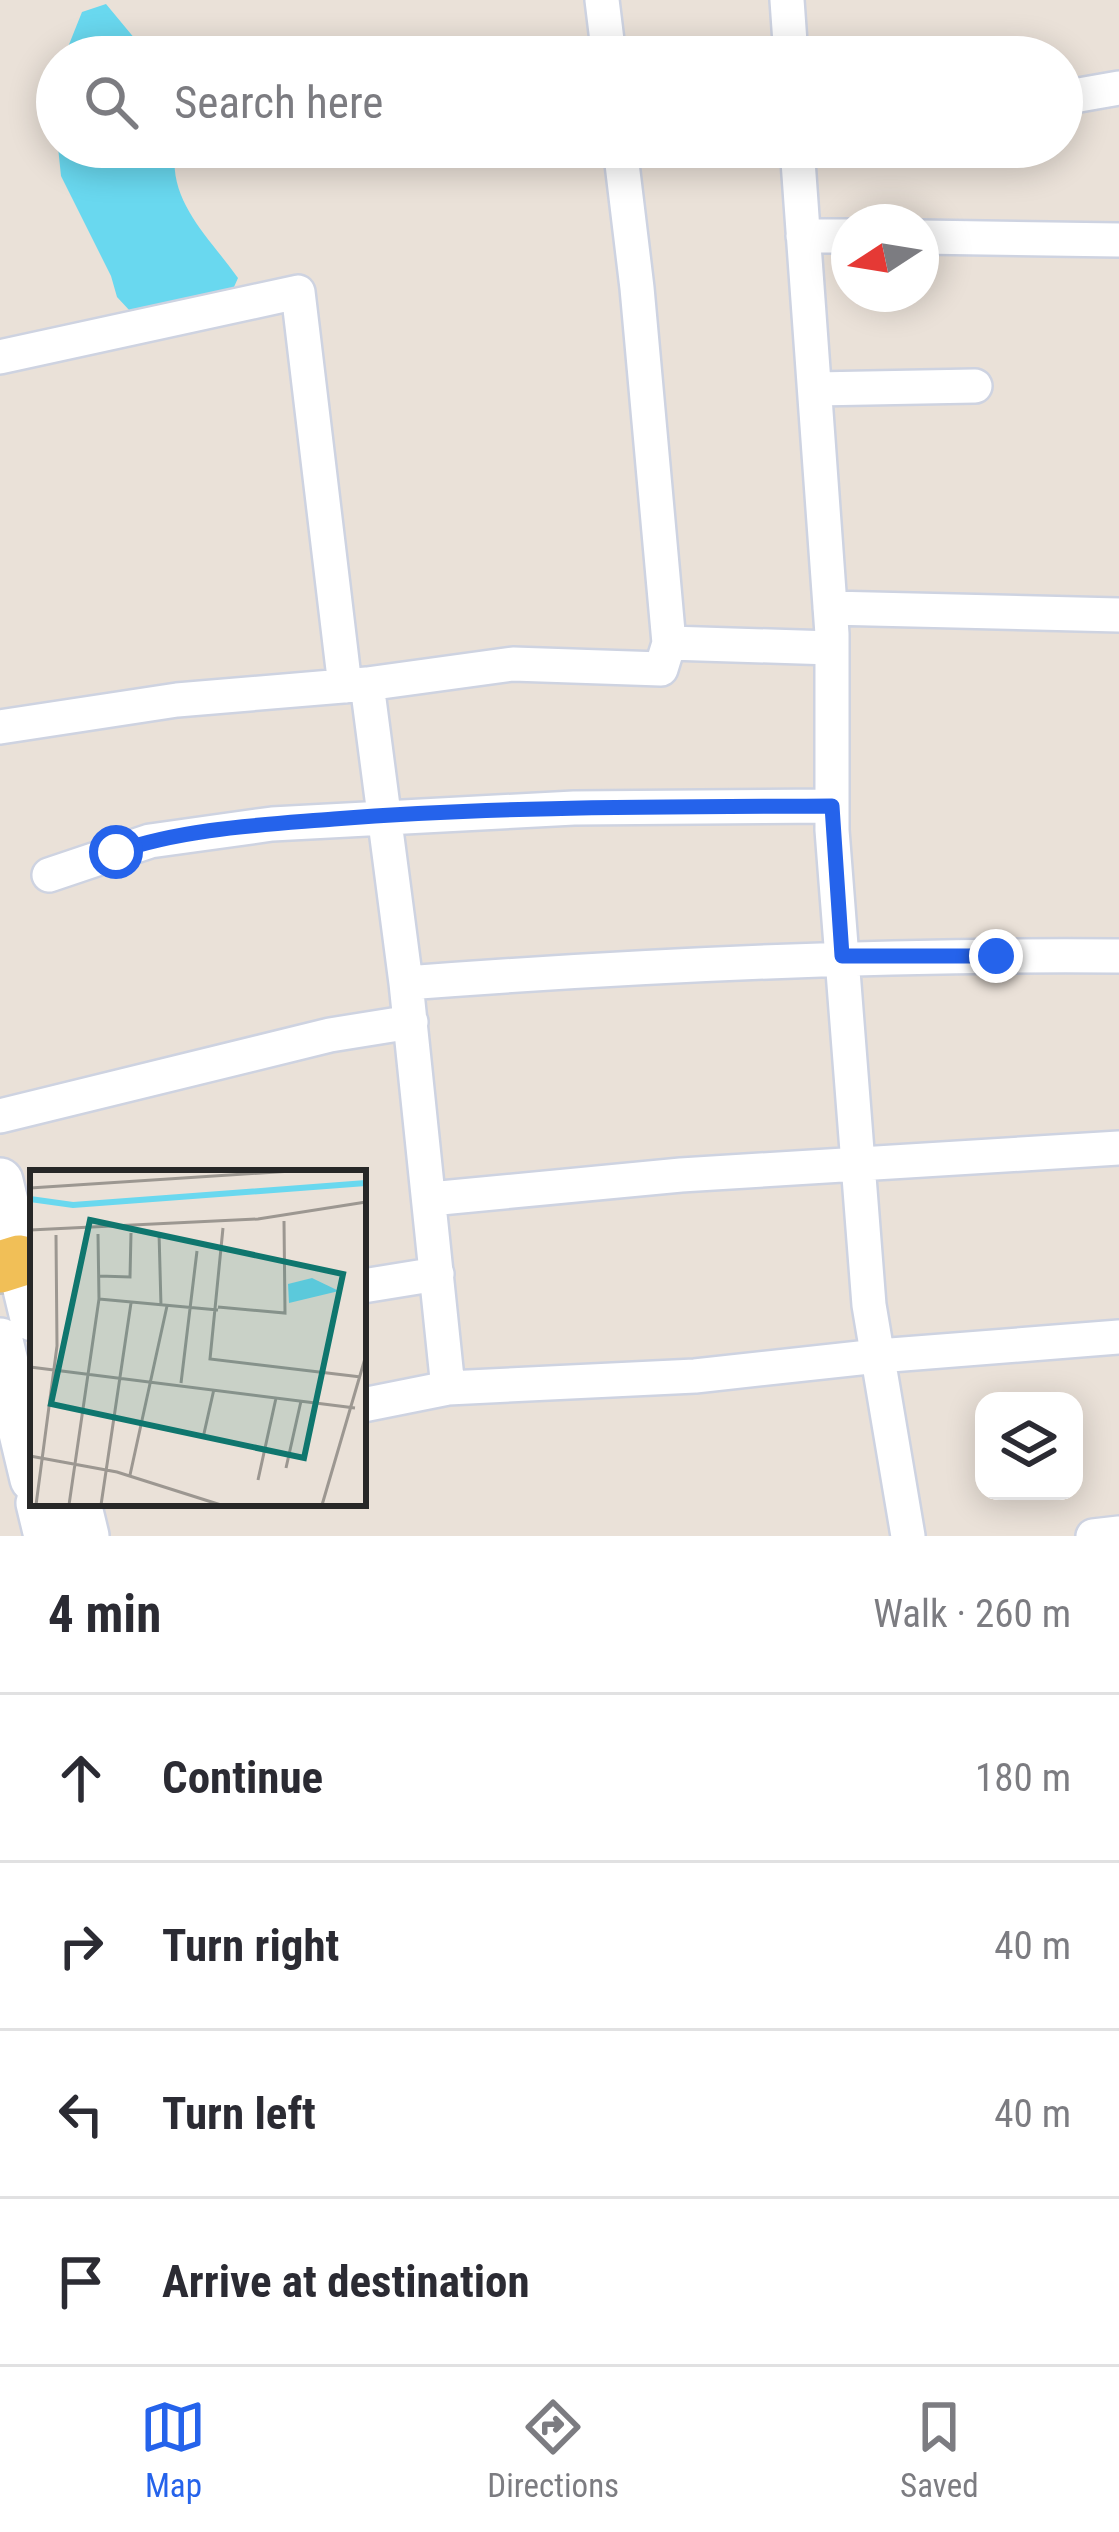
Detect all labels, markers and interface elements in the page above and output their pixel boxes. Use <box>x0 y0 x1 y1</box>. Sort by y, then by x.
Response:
search box <box>36 36 1083 168</box>
icon: search <box>78 69 144 135</box>
text: Search here <box>174 76 383 129</box>
north arrow <box>831 204 939 312</box>
route start <box>89 825 143 879</box>
route end <box>969 929 1023 983</box>
inset map <box>30 1170 366 1506</box>
map controls <box>975 1392 1083 1500</box>
button: layers <box>975 1392 1083 1500</box>
text: 4 min <box>48 1585 161 1644</box>
text: Walk · 260 m <box>873 1591 1071 1637</box>
icon: ahead <box>48 1745 114 1811</box>
text: Continue <box>162 1751 323 1804</box>
text: 180 m <box>975 1755 1071 1801</box>
icon: right <box>48 1913 114 1979</box>
text: Turn right <box>162 1919 339 1972</box>
text: 40 m <box>994 1923 1071 1969</box>
icon: left <box>48 2081 114 2147</box>
text: Turn left <box>162 2087 316 2140</box>
text: 40 m <box>994 2091 1071 2137</box>
icon: arrive <box>48 2249 114 2315</box>
text: Arrive at destination <box>162 2255 530 2308</box>
tab: Map <box>140 2394 206 2505</box>
tab: Directions <box>487 2394 619 2505</box>
tab: Saved <box>900 2394 979 2505</box>

